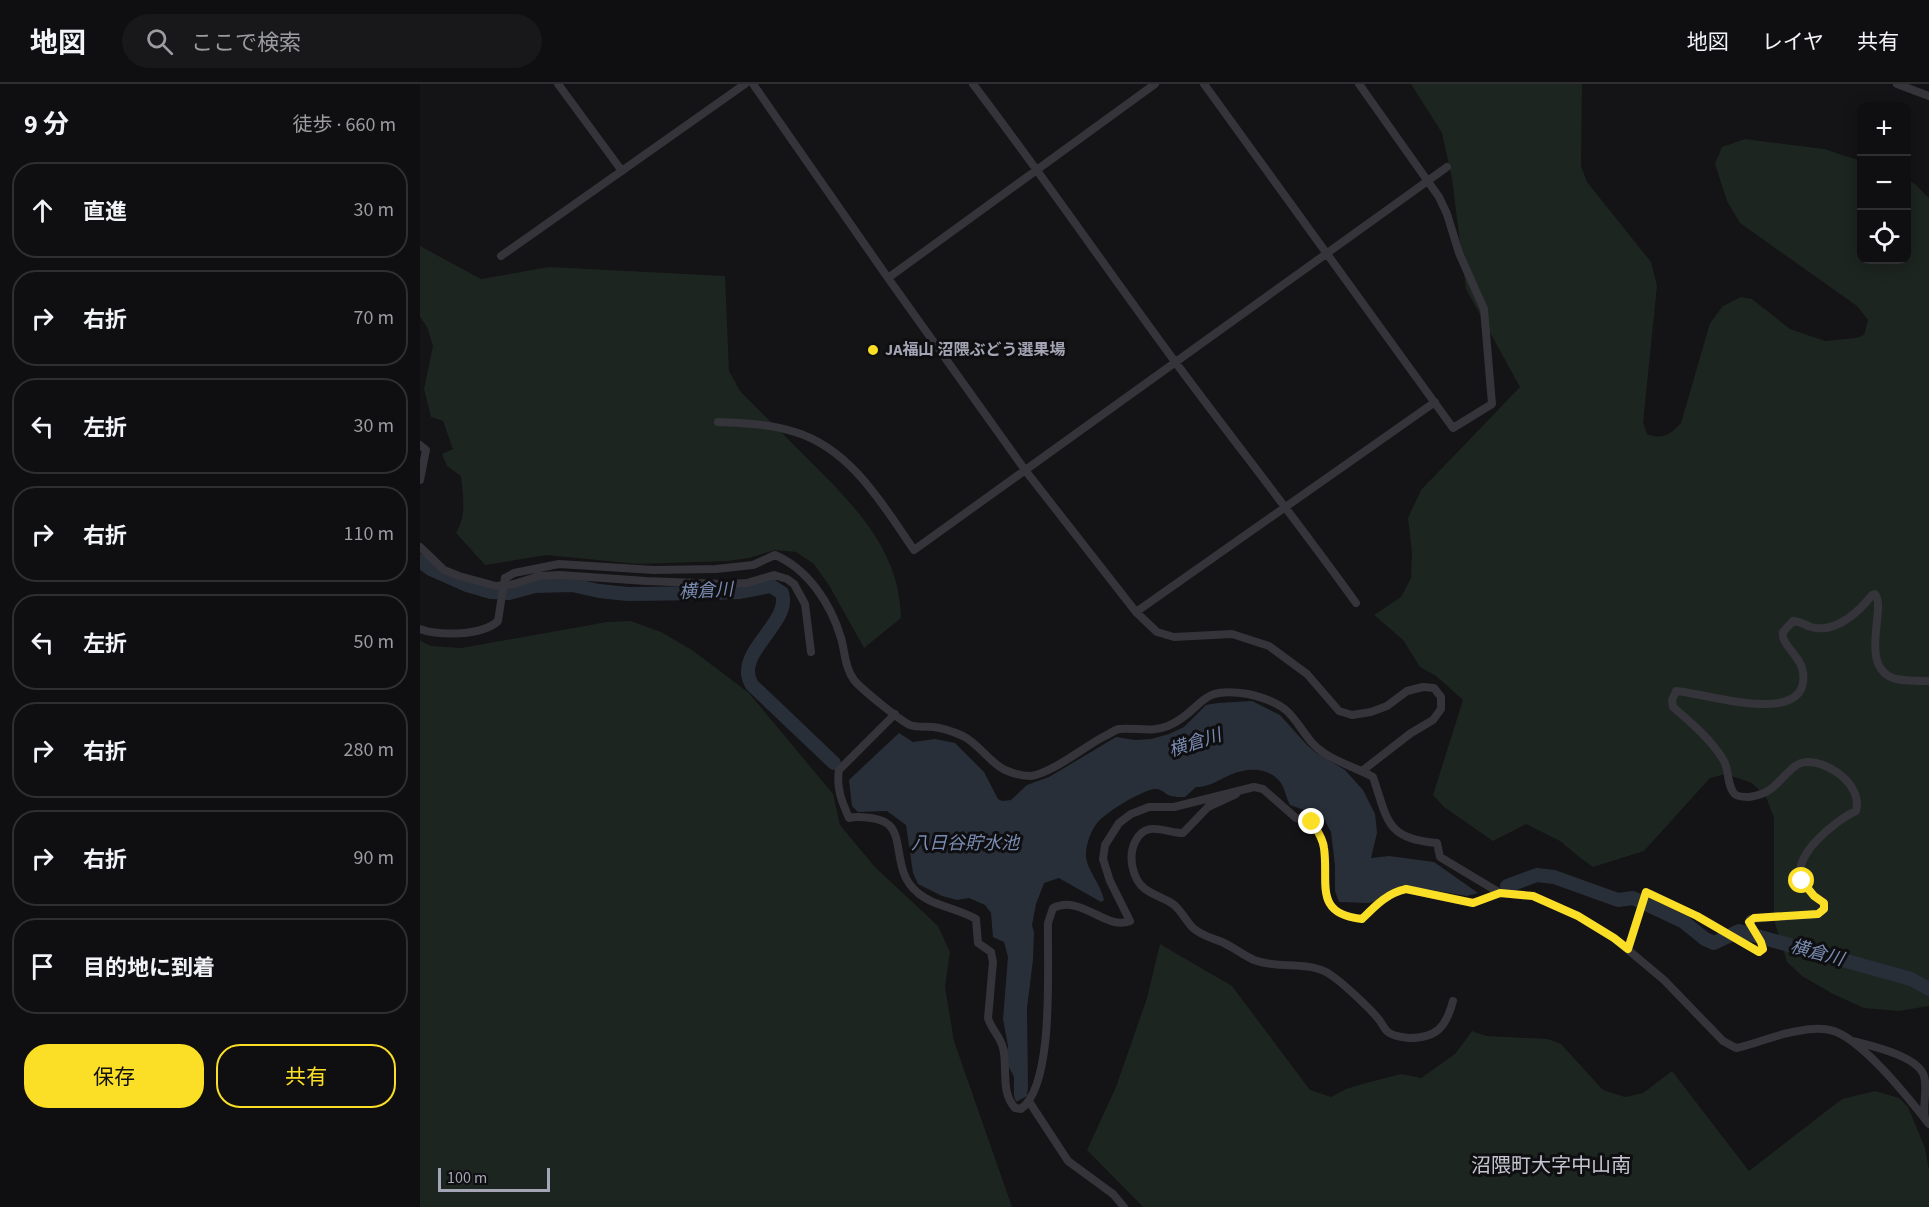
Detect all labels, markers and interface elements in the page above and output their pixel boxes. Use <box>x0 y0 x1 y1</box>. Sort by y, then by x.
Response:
search box <box>122 14 542 68</box>
text: 地図 <box>30 23 86 63</box>
icon: search <box>143 25 176 58</box>
text: ここで検索 <box>191 27 301 59</box>
text: 地図 <box>1687 27 1729 57</box>
text: レイヤ <box>1762 27 1824 57</box>
text: 共有 <box>1857 27 1899 57</box>
map controls <box>1857 102 1911 264</box>
button: + <box>1857 102 1911 156</box>
text: 9 分 <box>24 106 69 143</box>
text: 徒歩 · 660 m <box>293 111 396 139</box>
button: − <box>1857 156 1911 210</box>
icon: ahead <box>26 194 59 227</box>
text: 直進 <box>83 196 127 228</box>
text: 30 m <box>354 196 394 224</box>
button: locate <box>1857 210 1911 264</box>
icon: right <box>26 302 59 335</box>
text: 右折 <box>83 304 127 336</box>
text: 70 m <box>354 304 394 332</box>
place label: JA福山 沼隈ぶどう選果場 <box>885 339 1066 361</box>
marker: JA福山 沼隈ぶどう選果場 <box>866 343 880 357</box>
icon: left <box>26 410 59 443</box>
text: 左折 <box>83 412 127 444</box>
text: 30 m <box>354 412 394 440</box>
icon: right <box>26 518 59 551</box>
text: 右折 <box>83 520 127 552</box>
text: 110 m <box>344 520 394 548</box>
water label: 横倉川 <box>678 577 736 605</box>
icon: left <box>26 626 59 659</box>
text: 左折 <box>83 628 127 660</box>
text: 50 m <box>354 628 394 656</box>
water label: 横倉川 <box>1165 722 1226 763</box>
icon: right <box>26 734 59 767</box>
text: 右折 <box>83 736 127 768</box>
text: 280 m <box>344 736 394 764</box>
route end <box>1298 808 1324 834</box>
water label: 八日谷貯水池 <box>911 831 1021 856</box>
icon: right <box>26 842 59 875</box>
text: 右折 <box>83 844 127 876</box>
text: 90 m <box>354 844 394 872</box>
route start <box>1788 867 1814 893</box>
water label: 横倉川 <box>1788 934 1848 973</box>
icon: arrive <box>26 950 59 983</box>
text: 目的地に到着 <box>83 952 215 984</box>
button: 保存 <box>24 1044 204 1108</box>
button: 共有 <box>216 1044 396 1108</box>
district label: 沼隈町大字中山南 <box>1471 1152 1631 1180</box>
scale bar <box>438 1165 550 1192</box>
text: 100 m <box>447 1167 487 1189</box>

